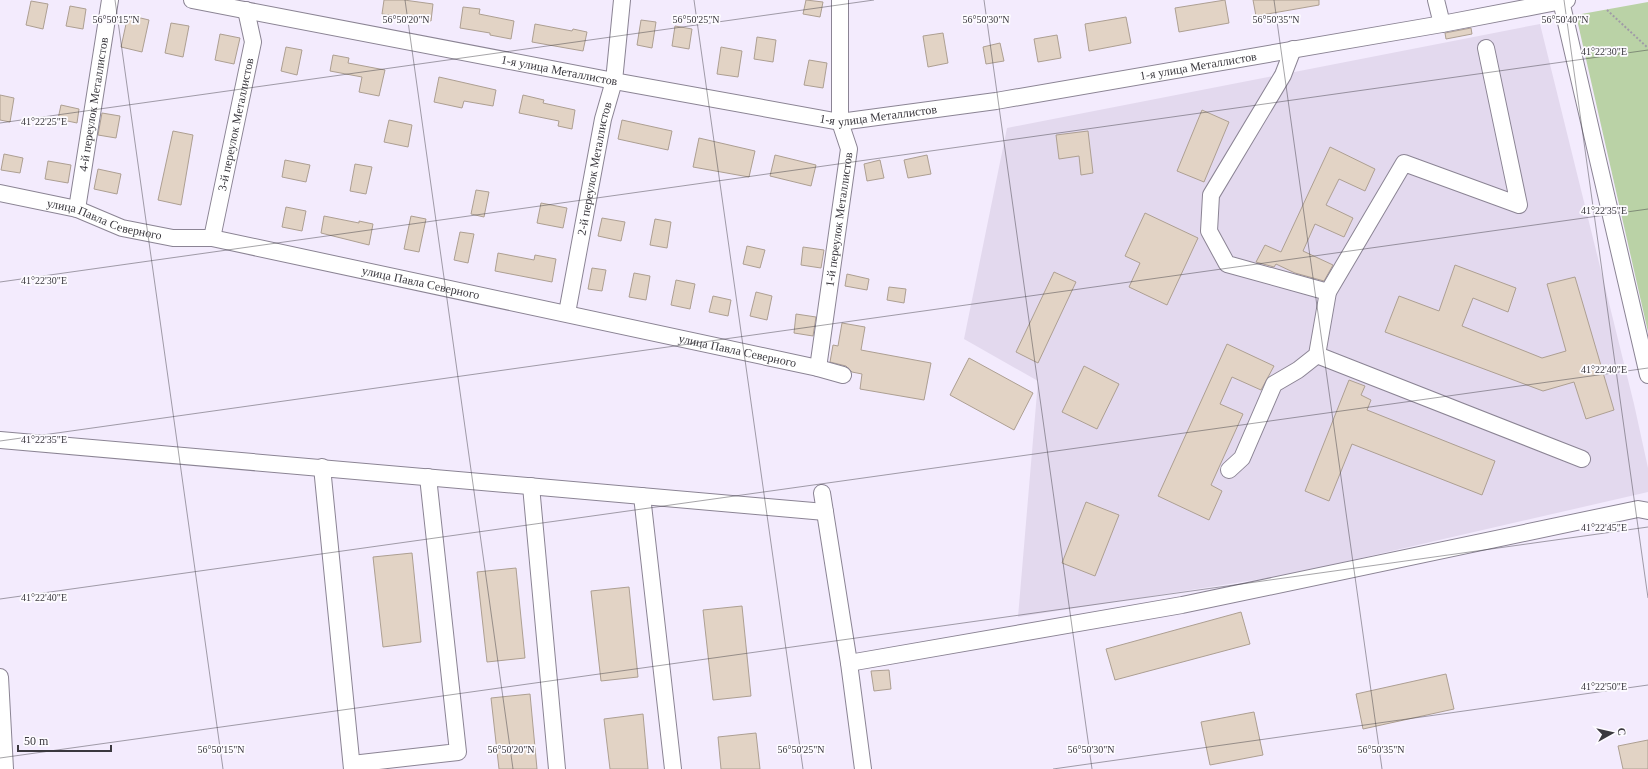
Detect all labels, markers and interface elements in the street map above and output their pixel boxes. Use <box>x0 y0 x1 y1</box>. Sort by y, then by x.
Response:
text: 56°50'15"N <box>92 14 140 25</box>
text: 56°50'20"N <box>382 14 430 25</box>
text: 56°50'25"N <box>672 14 720 25</box>
text: 56°50'30"N <box>962 14 1010 25</box>
text: 56°50'35"N <box>1252 14 1300 25</box>
text: 56°50'40"N <box>1541 14 1589 25</box>
street label: 4-й переулок Металлистов <box>76 36 111 172</box>
text: 41°22'30"E <box>1581 46 1627 57</box>
street label: 1-я улица Металлистов <box>1139 49 1258 83</box>
street label: 1-я улица Металлистов <box>500 52 619 89</box>
street label: 3-й переулок Металлистов <box>215 56 257 192</box>
street label: 2-й переулок Металлистов <box>575 100 615 236</box>
street label: 1-я улица Металлистов <box>819 102 938 129</box>
text: 41°22'25"E <box>21 116 67 127</box>
street label: 1-й переулок Металлистов <box>823 151 856 288</box>
street label: улица Павла Северного <box>46 196 163 243</box>
text: 41°22'35"E <box>1581 205 1627 216</box>
street label: улица Павла Северного <box>361 263 481 302</box>
text: 41°22'30"E <box>21 275 67 286</box>
street label: улица Павла Северного <box>677 331 798 370</box>
text: 41°22'40"E <box>1581 364 1627 375</box>
text: 41°22'35"E <box>21 434 67 445</box>
text: 41°22'45"E <box>1581 522 1627 533</box>
text: 41°22'40"E <box>21 592 67 603</box>
text: 41°22'50"E <box>1581 681 1627 692</box>
north arrow <box>1592 713 1632 753</box>
scale bar <box>18 727 111 753</box>
text: С <box>1615 727 1628 736</box>
text: 50 m <box>24 734 49 748</box>
text: 56°50'15"N <box>197 744 245 755</box>
text: 56°50'20"N <box>487 744 535 755</box>
text: 56°50'25"N <box>777 744 825 755</box>
text: 56°50'30"N <box>1067 744 1115 755</box>
text: 56°50'35"N <box>1357 744 1405 755</box>

